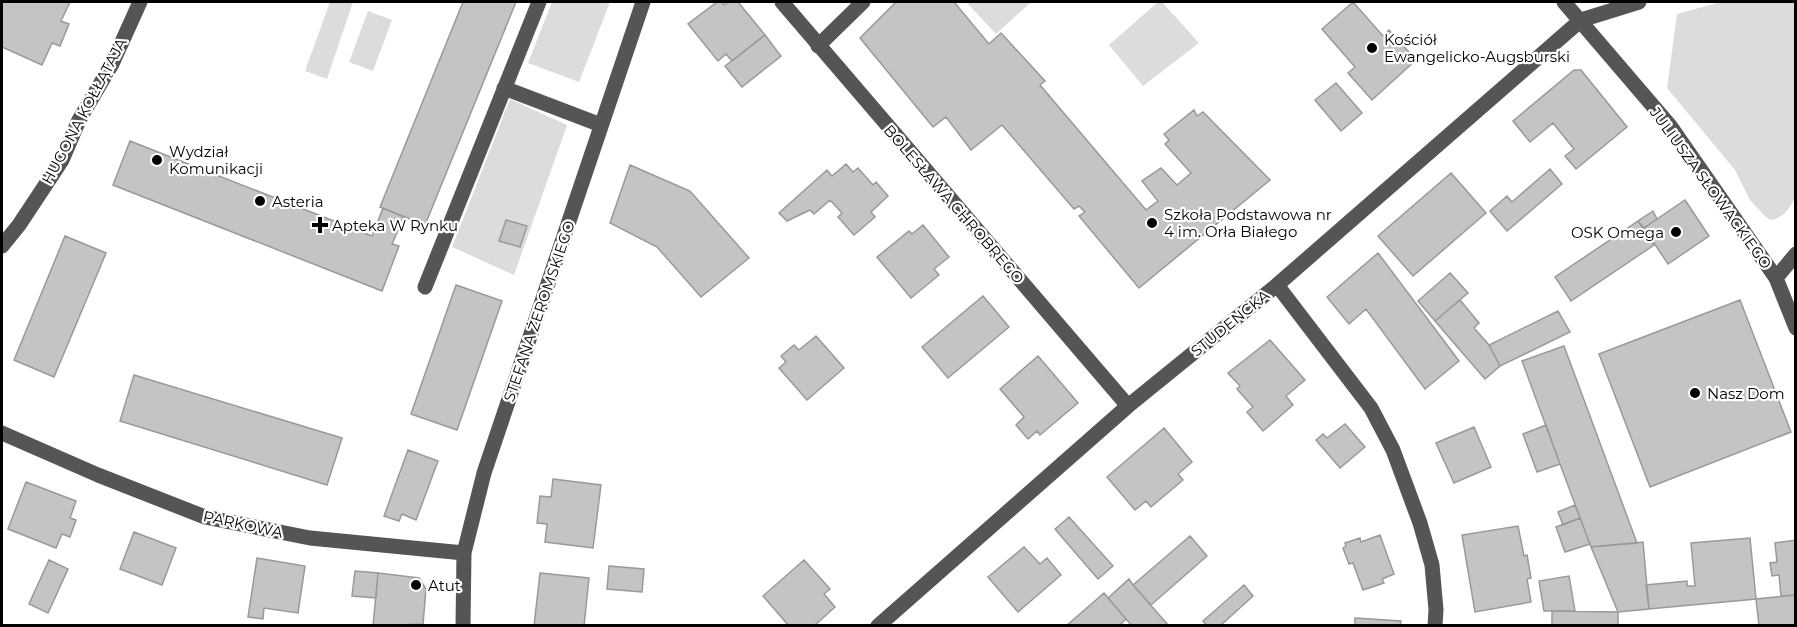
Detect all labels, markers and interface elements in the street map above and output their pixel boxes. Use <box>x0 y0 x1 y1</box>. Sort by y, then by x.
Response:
place label: Kościół Ewangelicko-Augsburski <box>1384 30 1570 66</box>
street label: HUGONA KOŁŁĄTAJA <box>37 34 131 187</box>
marker: Kościół Ewangelicko-Augsburski <box>1365 41 1379 55</box>
street label: JULIUSZA SŁOWACKIEGO <box>1645 103 1776 273</box>
street label: BOLESŁAWA CHROBREGO <box>880 121 1028 287</box>
place label: Wydział Komunikacji <box>169 142 263 178</box>
marker: Wydział Komunikacji <box>150 153 164 167</box>
place label: Asteria <box>272 192 324 211</box>
marker: Asteria <box>253 194 267 208</box>
place label: Szkoła Podstawowa nr 4 im. Orła Białego <box>1164 205 1332 241</box>
place label: Apteka W Rynku <box>332 216 458 235</box>
marker: Szkoła Podstawowa nr 4 im. Orła Białego <box>1145 216 1159 230</box>
marker: Apteka W Rynku <box>313 218 327 232</box>
street label: STEFANA ŻEROMSKIEGO <box>499 218 579 404</box>
place label: OSK Omega <box>1571 223 1664 242</box>
marker: OSK Omega <box>1669 225 1683 239</box>
street label: STUDENCKA <box>1187 285 1273 360</box>
place label: Nasz Dom <box>1707 384 1785 403</box>
marker: Nasz Dom <box>1688 386 1702 400</box>
street label: PARKOWA <box>201 506 285 542</box>
place label: Atut <box>428 576 461 595</box>
marker: Atut <box>409 578 423 592</box>

